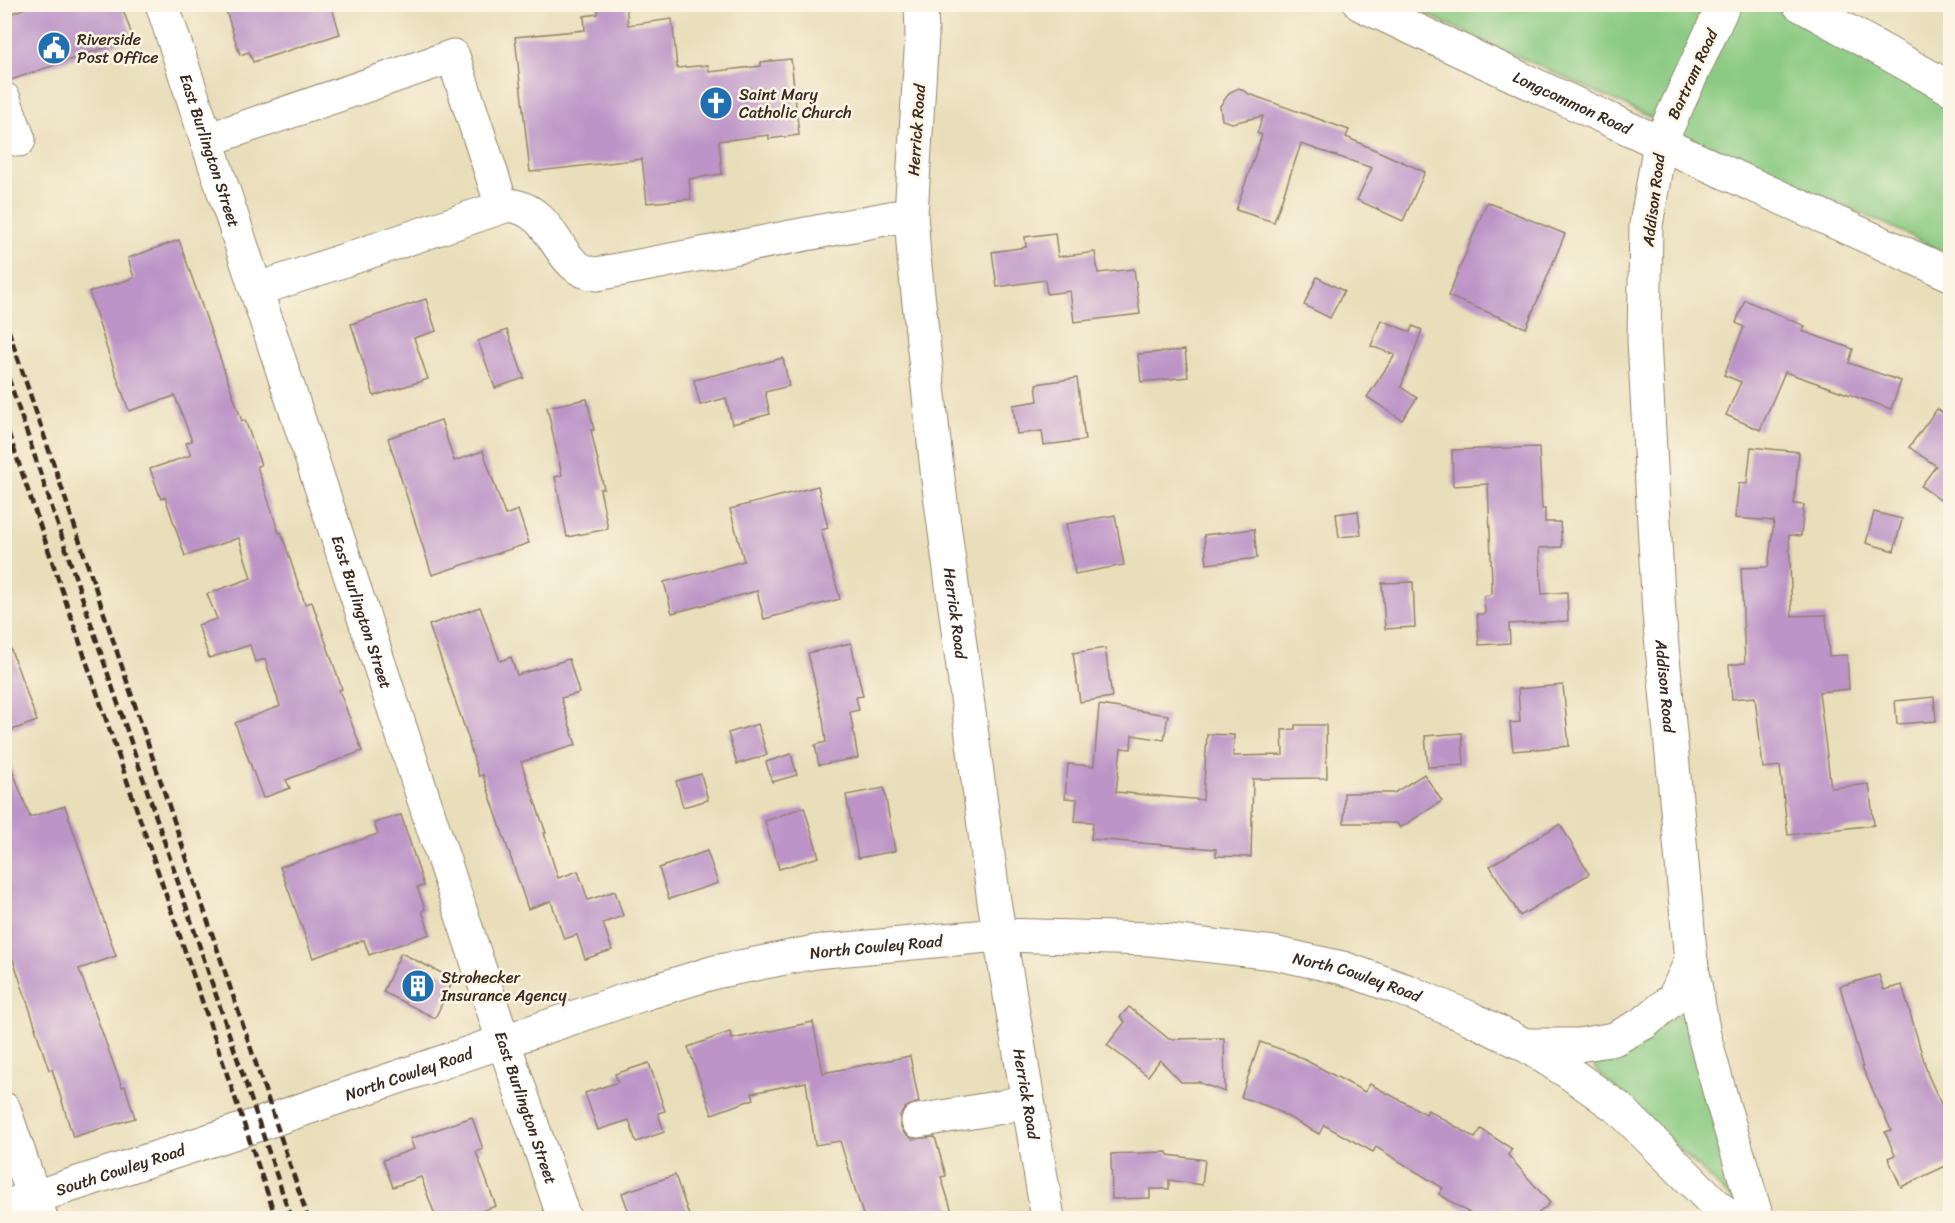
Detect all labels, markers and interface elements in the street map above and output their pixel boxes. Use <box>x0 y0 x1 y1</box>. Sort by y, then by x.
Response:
street label: Bartram Road <box>1659 23 1727 124</box>
place label: Riverside Post Office <box>77 25 159 72</box>
public building icon: Riverside Post Office <box>36 30 72 66</box>
street label: Longcommon Road <box>1508 63 1638 144</box>
street label: East Burlington Street <box>171 70 249 231</box>
place label: Saint Mary Catholic Church <box>739 80 852 127</box>
street label: Herrick Road <box>899 82 934 177</box>
church icon: Saint Mary Catholic Church <box>698 85 734 121</box>
street label: Addison Road <box>1633 150 1674 249</box>
street label: East Burlington Street <box>323 531 400 693</box>
street label: Herrick Road <box>935 566 976 662</box>
street label: Addison Road <box>1646 637 1684 736</box>
street label: North Cowley Road <box>807 926 945 968</box>
street label: North Cowley Road <box>1290 944 1427 1011</box>
place label: Strohecker Insurance Agency <box>440 963 567 1010</box>
building icon: Strohecker Insurance Agency <box>400 968 436 1004</box>
street label: East Burlington Street <box>486 1027 565 1188</box>
street label: North Cowley Road <box>341 1038 478 1109</box>
street label: Herrick Road <box>1004 1046 1049 1143</box>
street label: South Cowley Road <box>52 1135 190 1204</box>

